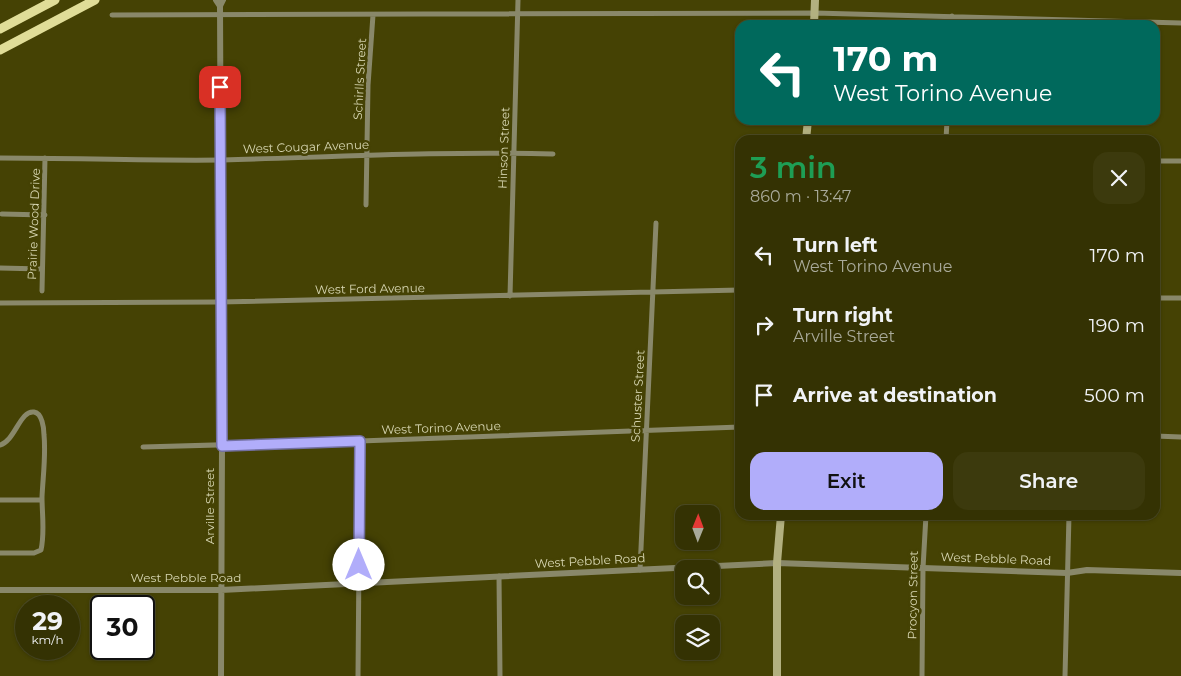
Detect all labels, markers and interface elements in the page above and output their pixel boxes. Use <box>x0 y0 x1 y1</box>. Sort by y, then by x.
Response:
text: 170 m <box>833 37 938 80</box>
street label: Schirlls Street <box>350 38 369 120</box>
icon: left <box>750 40 815 105</box>
pin <box>199 66 241 108</box>
icon: arrive <box>206 73 234 101</box>
text: West Torino Avenue <box>833 80 1052 107</box>
street label: Hinson Street <box>495 107 512 189</box>
street label: West Cougar Avenue <box>243 137 369 156</box>
text: 3 min <box>750 149 837 186</box>
button: close <box>1093 152 1145 204</box>
street label: Prairie Wood Drive <box>24 168 43 280</box>
text: 860 m · 13:47 <box>750 187 852 206</box>
text: Turn left <box>793 234 878 257</box>
icon: left <box>750 241 778 269</box>
text: 170 m <box>1090 244 1145 267</box>
text: West Torino Avenue <box>793 257 952 276</box>
street label: West Ford Avenue <box>315 280 425 297</box>
text: Turn right <box>793 304 893 327</box>
icon: right <box>750 311 778 339</box>
text: 190 m <box>1089 314 1145 337</box>
text: Arville Street <box>793 327 895 346</box>
street label: Schuster Street <box>628 349 647 442</box>
icon: arrive <box>750 381 778 409</box>
text: Arrive at destination <box>793 384 997 407</box>
text: 500 m <box>1084 384 1145 407</box>
street label: West Torino Avenue <box>381 418 501 437</box>
button: Exit <box>750 452 943 510</box>
button: Share <box>953 452 1145 510</box>
street label: Arville Street <box>202 468 217 544</box>
north arrow <box>675 505 720 550</box>
map controls <box>675 505 720 660</box>
position arrow <box>332 538 384 590</box>
street label: West Pebble Road <box>940 549 1052 568</box>
street label: West Pebble Road <box>534 550 646 571</box>
street label: Procyon Street <box>904 550 921 639</box>
button: search <box>675 560 720 605</box>
street label: West Pebble Road <box>131 570 241 585</box>
speed limit sign: 30 <box>90 595 155 660</box>
text: 29 <box>32 606 63 636</box>
button: layers <box>675 615 720 660</box>
text: km/h <box>31 632 64 647</box>

